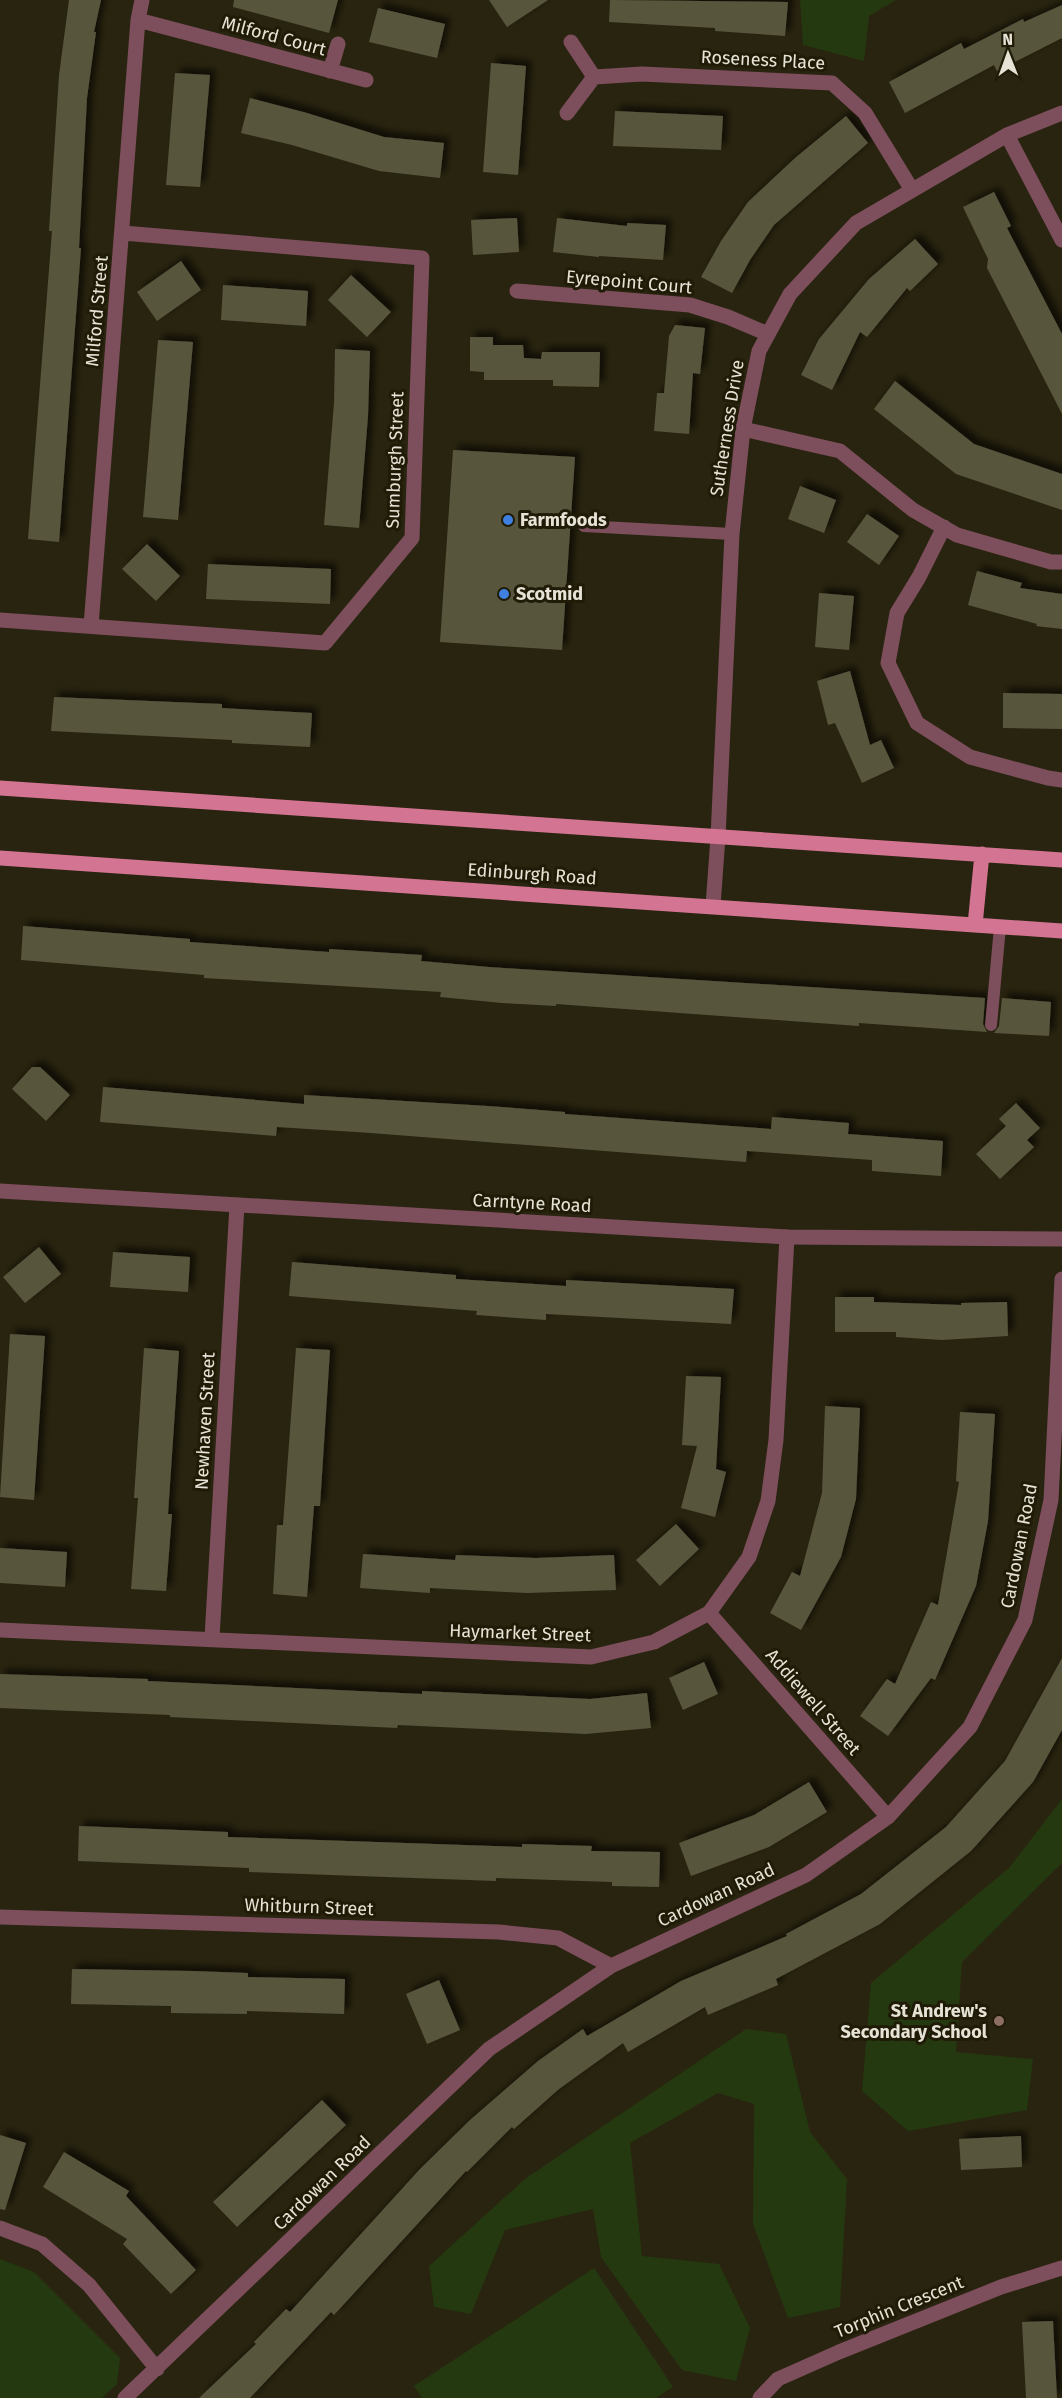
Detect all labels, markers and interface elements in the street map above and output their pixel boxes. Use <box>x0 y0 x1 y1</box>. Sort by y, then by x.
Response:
street label: Milford Court <box>220 12 329 61</box>
north arrow <box>978 24 1038 84</box>
text: N <box>1002 30 1013 49</box>
street label: Roseness Place <box>700 46 826 74</box>
street label: Milford Street <box>81 254 113 367</box>
street label: Eyrepoint Court <box>565 266 694 299</box>
street label: Sutherness Drive <box>705 358 749 498</box>
street label: Sumburgh Street <box>382 391 408 529</box>
place label: Farmfoods <box>520 509 607 531</box>
marker: Farmfoods <box>501 513 515 527</box>
place label: Scotmid <box>516 583 583 605</box>
marker: Scotmid <box>497 587 511 601</box>
street label: Edinburgh Road <box>467 859 597 889</box>
street label: Carntyne Road <box>472 1189 592 1217</box>
street label: Newhaven Street <box>190 1351 220 1490</box>
street label: Cardowan Road <box>996 1482 1042 1610</box>
street label: Haymarket Street <box>449 1620 592 1646</box>
street label: Addiewell Street <box>761 1644 865 1760</box>
street label: Cardowan Road <box>654 1858 778 1932</box>
street label: Whitburn Street <box>244 1894 374 1920</box>
place label: St Andrew's Secondary School <box>840 2000 988 2043</box>
marker: St Andrew's Secondary School <box>992 2014 1006 2028</box>
street label: Cardowan Road <box>269 2131 375 2235</box>
street label: Torphin Crescent <box>831 2271 967 2343</box>

